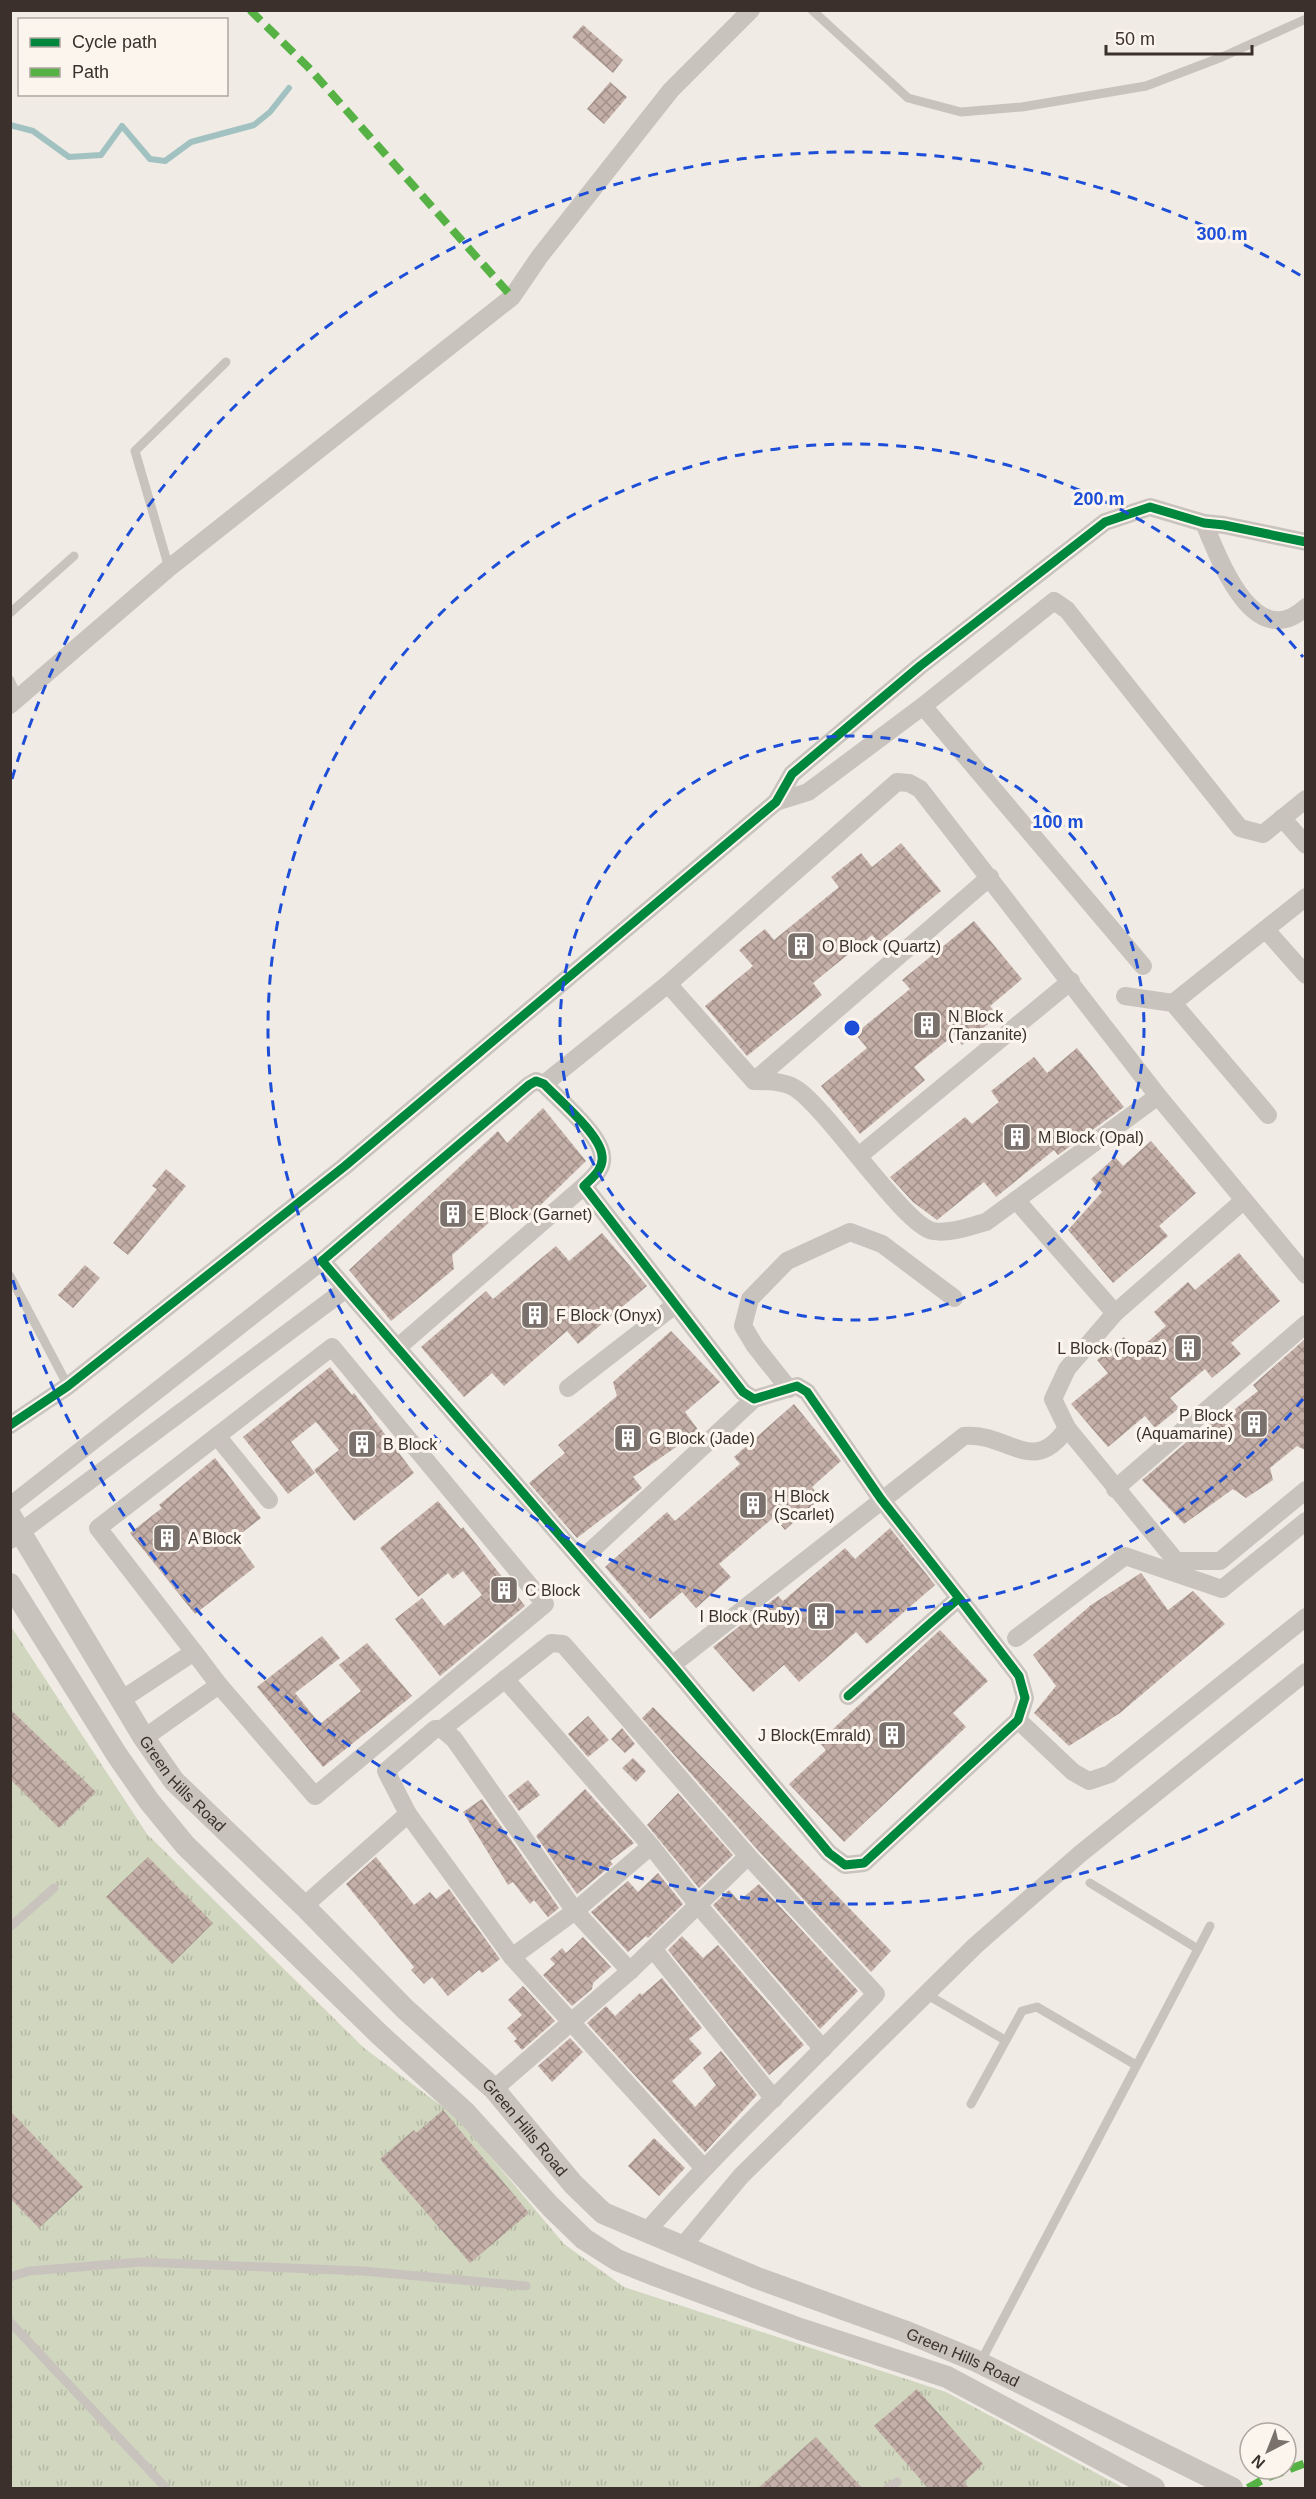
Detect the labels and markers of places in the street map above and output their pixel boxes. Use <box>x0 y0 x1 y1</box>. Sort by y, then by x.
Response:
building icon: O Block (Quartz) <box>785 930 817 962</box>
place label: O Block (Quartz) <box>822 938 941 955</box>
place label: N Block (Tanzanite) <box>948 1008 1027 1043</box>
building icon: N Block (Tanzanite) <box>911 1009 943 1041</box>
centre of rings <box>842 1018 862 1038</box>
building icon: M Block (Opal) <box>1001 1121 1033 1153</box>
place label: M Block (Opal) <box>1038 1129 1144 1146</box>
building icon: E Block (Garnet) <box>437 1198 469 1230</box>
place label: E Block (Garnet) <box>474 1206 592 1223</box>
building icon: F Block (Onyx) <box>519 1299 551 1331</box>
place label: F Block (Onyx) <box>556 1307 662 1324</box>
building icon: L Block (Topaz) <box>1172 1332 1204 1364</box>
place label: L Block (Topaz) <box>1057 1340 1167 1357</box>
place label: P Block (Aquamarine) <box>1136 1407 1234 1442</box>
building icon: P Block (Aquamarine) <box>1238 1408 1270 1440</box>
building icon: G Block (Jade) <box>612 1422 644 1454</box>
building icon: B Block <box>346 1428 378 1460</box>
place label: G Block (Jade) <box>649 1430 755 1447</box>
place label: B Block <box>383 1436 438 1453</box>
place label: H Block (Scarlet) <box>774 1488 834 1523</box>
building icon: H Block (Scarlet) <box>737 1489 769 1521</box>
building icon: A Block <box>151 1522 183 1554</box>
place label: A Block <box>188 1530 242 1547</box>
building icon: C Block <box>488 1574 520 1606</box>
place label: C Block <box>525 1582 581 1599</box>
building icon: I Block (Ruby) <box>805 1600 837 1632</box>
place label: I Block (Ruby) <box>700 1608 800 1625</box>
building icon: J Block(Emrald) <box>876 1719 908 1751</box>
place label: J Block(Emrald) <box>758 1727 871 1744</box>

